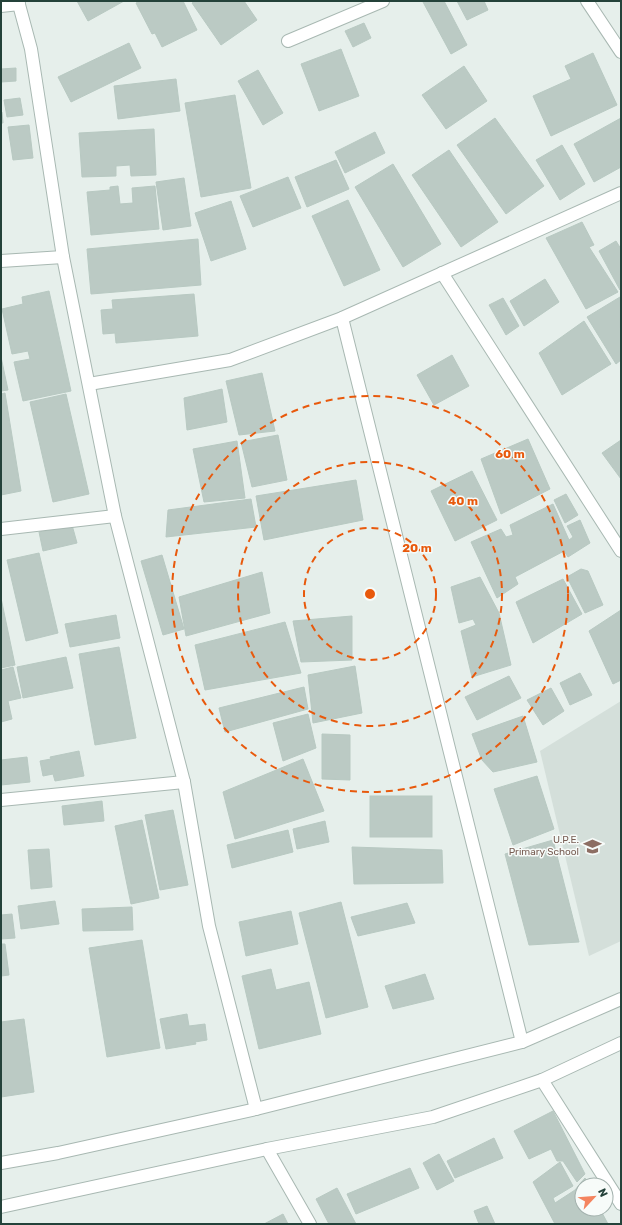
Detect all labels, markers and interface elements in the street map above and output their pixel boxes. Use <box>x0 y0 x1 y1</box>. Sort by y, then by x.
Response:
text: 60 m <box>495 447 525 461</box>
text: 40 m <box>448 494 478 508</box>
text: 20 m <box>402 541 432 555</box>
centre of rings <box>363 587 377 601</box>
place label: U.P.E. Primary School <box>509 834 579 858</box>
school or university icon: U.P.E. Primary School <box>582 836 602 856</box>
north arrow <box>574 1177 614 1217</box>
text: N <box>595 1186 610 1199</box>

